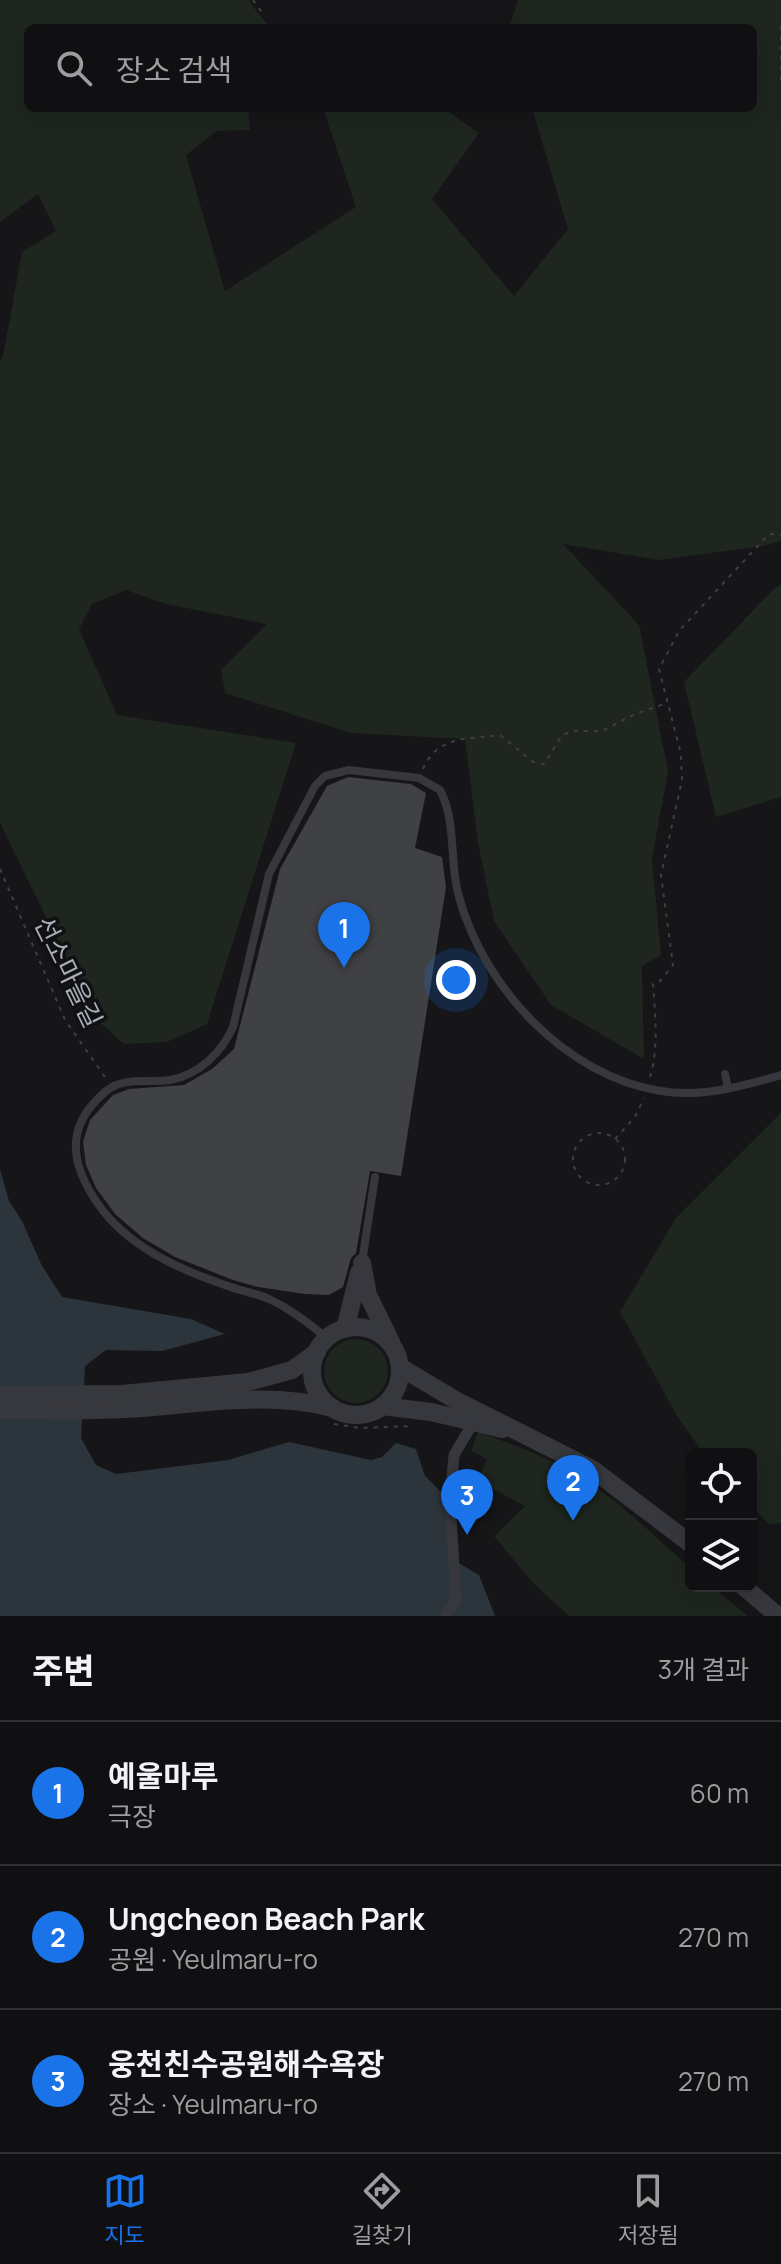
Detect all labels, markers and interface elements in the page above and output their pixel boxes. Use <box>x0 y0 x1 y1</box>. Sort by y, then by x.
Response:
search box <box>24 24 757 112</box>
icon: search <box>52 46 96 90</box>
text: 장소 검색 <box>116 49 232 90</box>
pin: 1 <box>318 902 370 968</box>
street label: 선소마을길 <box>27 910 111 1033</box>
your location <box>436 960 476 1000</box>
map controls <box>685 1448 757 1592</box>
button: locate <box>685 1448 757 1520</box>
pin: 2 <box>547 1455 599 1521</box>
pin: 3 <box>441 1469 493 1535</box>
button: layers <box>685 1520 757 1592</box>
text: 주변 <box>32 1647 95 1693</box>
text: 3개 결과 <box>658 1651 749 1687</box>
text: 예울마루 <box>108 1755 218 1796</box>
text: 1 <box>52 1775 64 1811</box>
text: 60 m <box>690 1775 749 1811</box>
text: 극장 <box>108 1798 156 1834</box>
text: Ungcheon Beach Park <box>108 1898 424 1939</box>
text: 2 <box>50 1919 66 1955</box>
text: 270 m <box>678 1919 749 1955</box>
text: 공원 · Yeulmaru-ro <box>108 1941 318 1977</box>
text: 웅천친수공원해수욕장 <box>108 2043 384 2084</box>
text: 3 <box>50 2063 66 2099</box>
text: 270 m <box>678 2063 749 2099</box>
text: 장소 · Yeulmaru-ro <box>108 2086 318 2122</box>
tab: 지도 <box>103 2169 147 2250</box>
tab: 길찾기 <box>352 2169 412 2250</box>
tab: 저장됨 <box>618 2169 678 2250</box>

